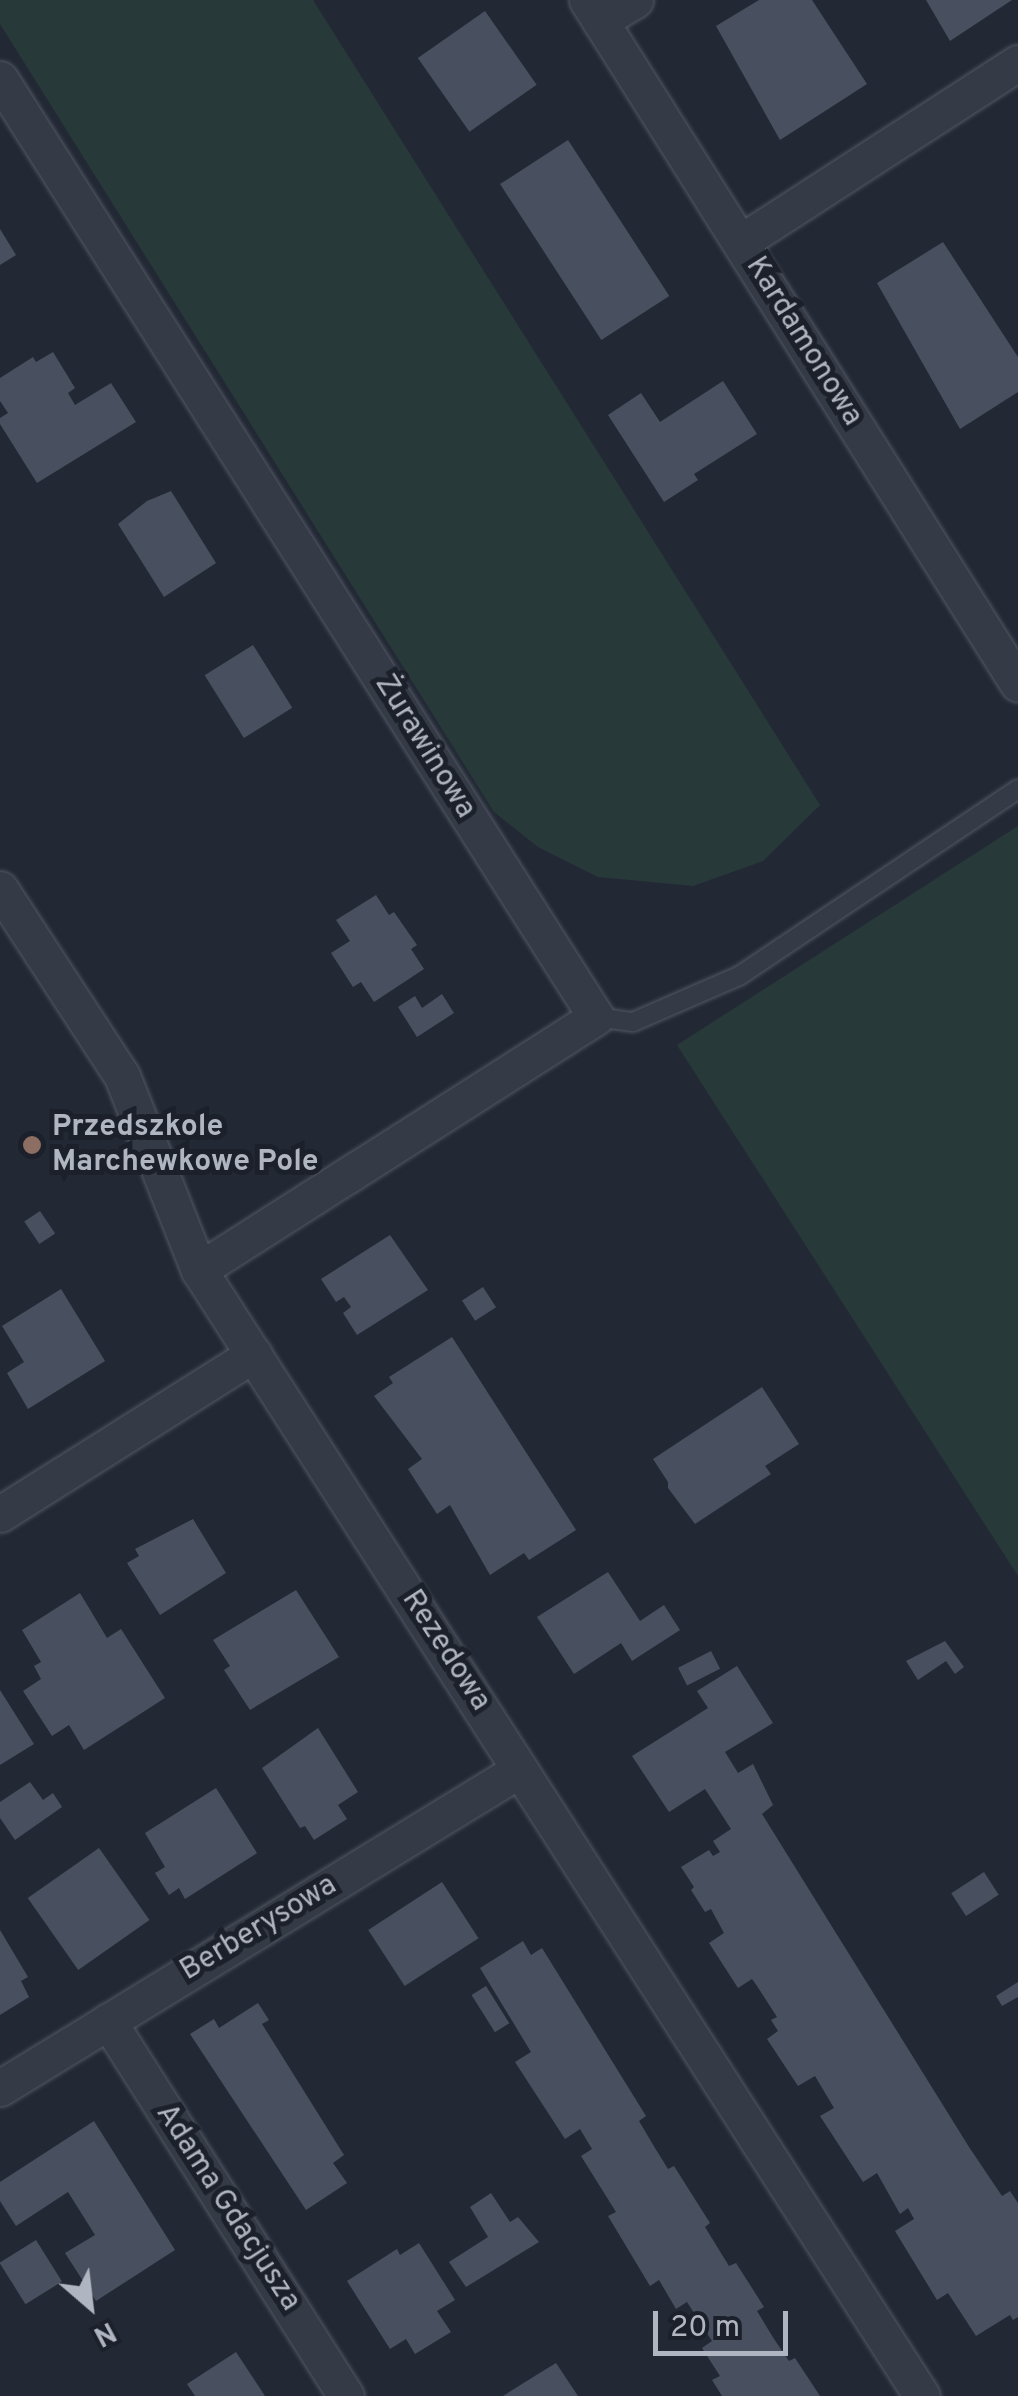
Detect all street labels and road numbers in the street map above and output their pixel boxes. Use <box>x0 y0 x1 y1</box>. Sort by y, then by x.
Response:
street label: Kardamonowa <box>737 251 869 433</box>
street label: Żurawinowa <box>366 668 482 826</box>
street label: Rezedowa <box>393 1584 497 1718</box>
street label: Berberysowa <box>174 1868 344 1990</box>
street label: Adama Gdacjusza <box>147 2098 307 2318</box>

